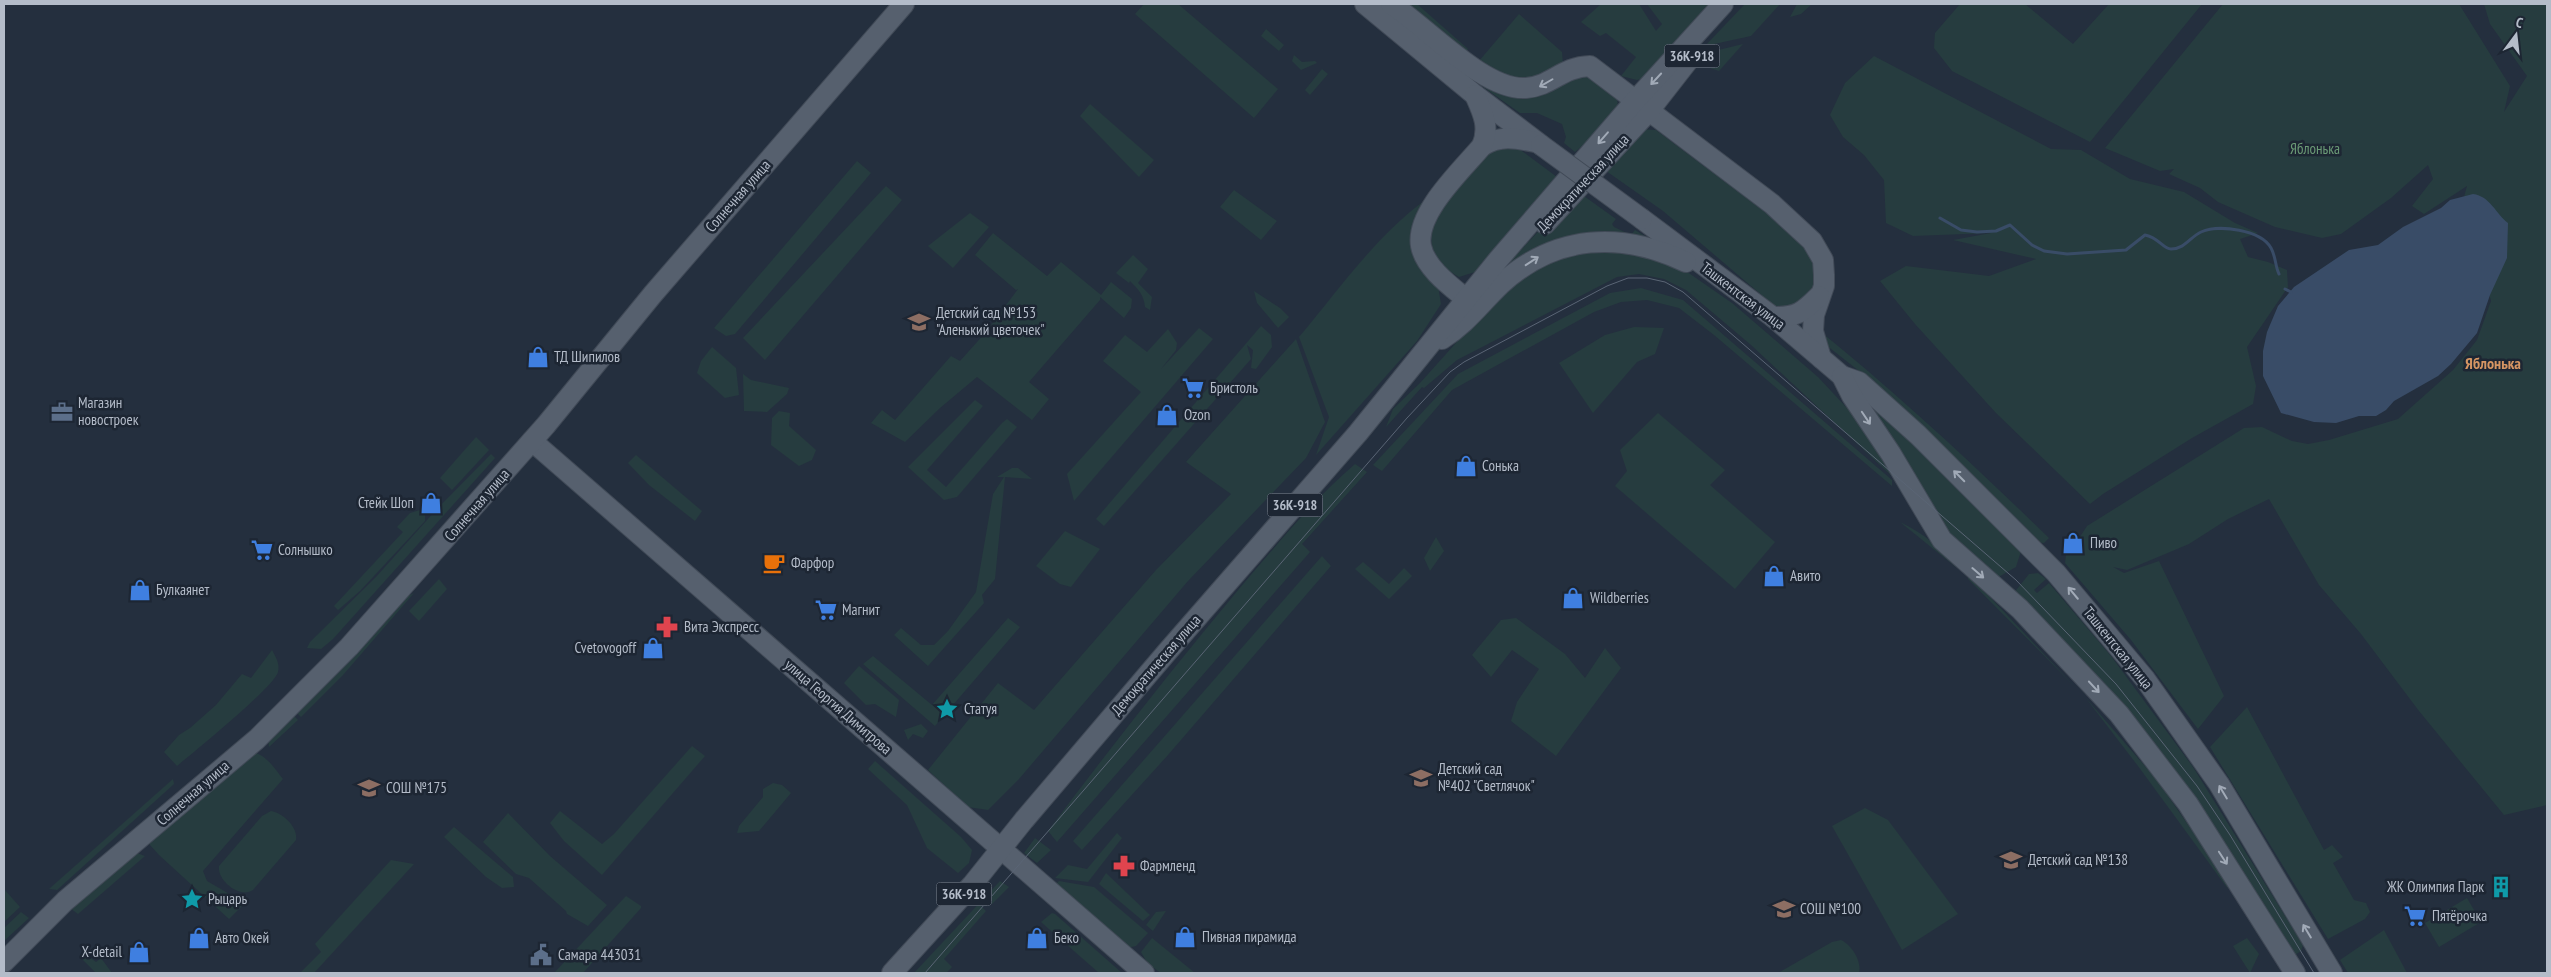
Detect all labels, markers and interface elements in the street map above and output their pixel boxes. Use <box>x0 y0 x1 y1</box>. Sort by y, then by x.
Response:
north arrow <box>2491 10 2541 60</box>
text: С <box>2514 13 2525 32</box>
road number: 36К-918 <box>1664 44 1720 68</box>
one-way arrow <box>1650 73 1662 85</box>
one-way arrow <box>1539 78 1553 88</box>
street label: Демократическая улица <box>1532 130 1633 236</box>
one-way arrow <box>1598 131 1609 144</box>
park label: Яблонька <box>2290 139 2340 158</box>
street label: Солнечная улица <box>701 156 774 236</box>
one-way arrow <box>1524 256 1538 266</box>
street label: Ташкентская улица <box>1698 258 1789 333</box>
place label: Детский сад №153 "Аленький цветочек" <box>936 303 1045 339</box>
school or university icon: Детский сад №153 "Аленький цветочек" <box>906 309 932 335</box>
shop icon: ТД Шипилов <box>525 344 551 370</box>
place label: ТД Шипилов <box>554 347 620 366</box>
district label: Яблонька <box>2465 353 2521 373</box>
supermarket icon: Бристоль <box>1180 375 1206 401</box>
place label: Бристоль <box>1210 378 1258 397</box>
place label: Магазин новостроек <box>78 393 139 429</box>
office icon: Магазин новостроек <box>49 399 75 425</box>
shop icon: Ozon <box>1154 402 1180 428</box>
place label: Ozon <box>1184 405 1210 424</box>
one-way arrow <box>1862 410 1872 424</box>
shop icon: Сонька <box>1453 453 1479 479</box>
place label: Сонька <box>1482 456 1519 475</box>
street label: Солнечная улица <box>440 465 513 545</box>
one-way arrow <box>1953 470 1966 482</box>
shop icon: Стейк Шоп <box>418 490 444 516</box>
place label: Стейк Шоп <box>358 493 414 512</box>
road number: 36К-918 <box>1268 494 1322 516</box>
shop icon: Пиво <box>2060 530 2086 556</box>
place label: Пиво <box>2090 533 2117 552</box>
supermarket icon: Солнышко <box>249 537 275 563</box>
place label: Солнышко <box>278 540 333 559</box>
cafe icon: Фарфор <box>761 550 787 576</box>
place label: Фарфор <box>791 553 834 572</box>
shop icon: Авито <box>1761 563 1787 589</box>
place label: Авито <box>1790 566 1821 585</box>
one-way arrow <box>1972 567 1985 578</box>
shop icon: Булкаянет <box>127 577 153 603</box>
place label: Булкаянет <box>156 580 210 599</box>
shop icon: Wildberries <box>1560 585 1586 611</box>
one-way arrow <box>2067 586 2078 599</box>
place label: Wildberries <box>1590 588 1649 607</box>
supermarket icon: Магнит <box>813 597 839 623</box>
place label: Магнит <box>842 600 880 619</box>
street label: Ташкентская улица <box>2080 603 2157 693</box>
street label: Демократическая улица <box>1107 611 1204 719</box>
pharmacy icon: Вита Экспресс <box>654 614 680 640</box>
place label: Вита Экспресс <box>684 617 760 636</box>
shop icon: Cvetovogoff <box>640 635 666 661</box>
place label: Cvetovogoff <box>574 638 637 657</box>
street label: улица Георгия Димитрова <box>781 655 896 758</box>
one-way arrow <box>2088 680 2100 693</box>
place icon: Статуя <box>934 696 960 722</box>
place label: Статуя <box>964 699 997 718</box>
street label: Солнечная улица <box>153 756 233 829</box>
place label: Детский сад №402 "Светлячок" <box>1438 759 1535 795</box>
school or university icon: Детский сад №402 "Светлячок" <box>1408 765 1434 791</box>
school or university icon: СОШ №175 <box>356 775 382 801</box>
place label: СОШ №175 <box>386 778 447 797</box>
one-way arrow <box>2218 785 2228 799</box>
school or university icon: Детский сад №138 <box>1998 847 2024 873</box>
place label: Детский сад №138 <box>2028 850 2128 869</box>
one-way arrow <box>2219 850 2229 864</box>
pharmacy icon: Фармленд <box>1111 853 1137 879</box>
place label: Фармленд <box>1140 856 1196 875</box>
building icon: ЖК Олимпия Парк <box>2488 874 2514 900</box>
place label: ЖК Олимпия Парк <box>2386 877 2484 896</box>
road number: 36К-918 <box>936 882 992 906</box>
place icon: Рыцарь <box>179 886 205 912</box>
place label: Рыцарь <box>208 889 248 908</box>
school or university icon: СОШ №100 <box>1771 896 1797 922</box>
place label: СОШ №100 <box>1800 899 1861 918</box>
supermarket icon: Пятёрочка <box>2402 903 2428 929</box>
place label: Пятёрочка <box>2432 906 2487 925</box>
shop icon: Пивная пирамида <box>1172 924 1198 950</box>
shop icon: Авто Окей <box>186 925 212 951</box>
shop icon: Беко <box>1024 925 1050 951</box>
one-way arrow <box>2301 925 2311 939</box>
place label: Пивная пирамида <box>1202 927 1297 946</box>
place label: Авто Окей <box>215 928 269 947</box>
place label: Беко <box>1054 928 1079 947</box>
shop icon: X-detail <box>126 939 152 965</box>
place label: X-detail <box>82 942 122 961</box>
public building icon: Самара 443031 <box>528 942 554 968</box>
place label: Самара 443031 <box>558 945 641 964</box>

